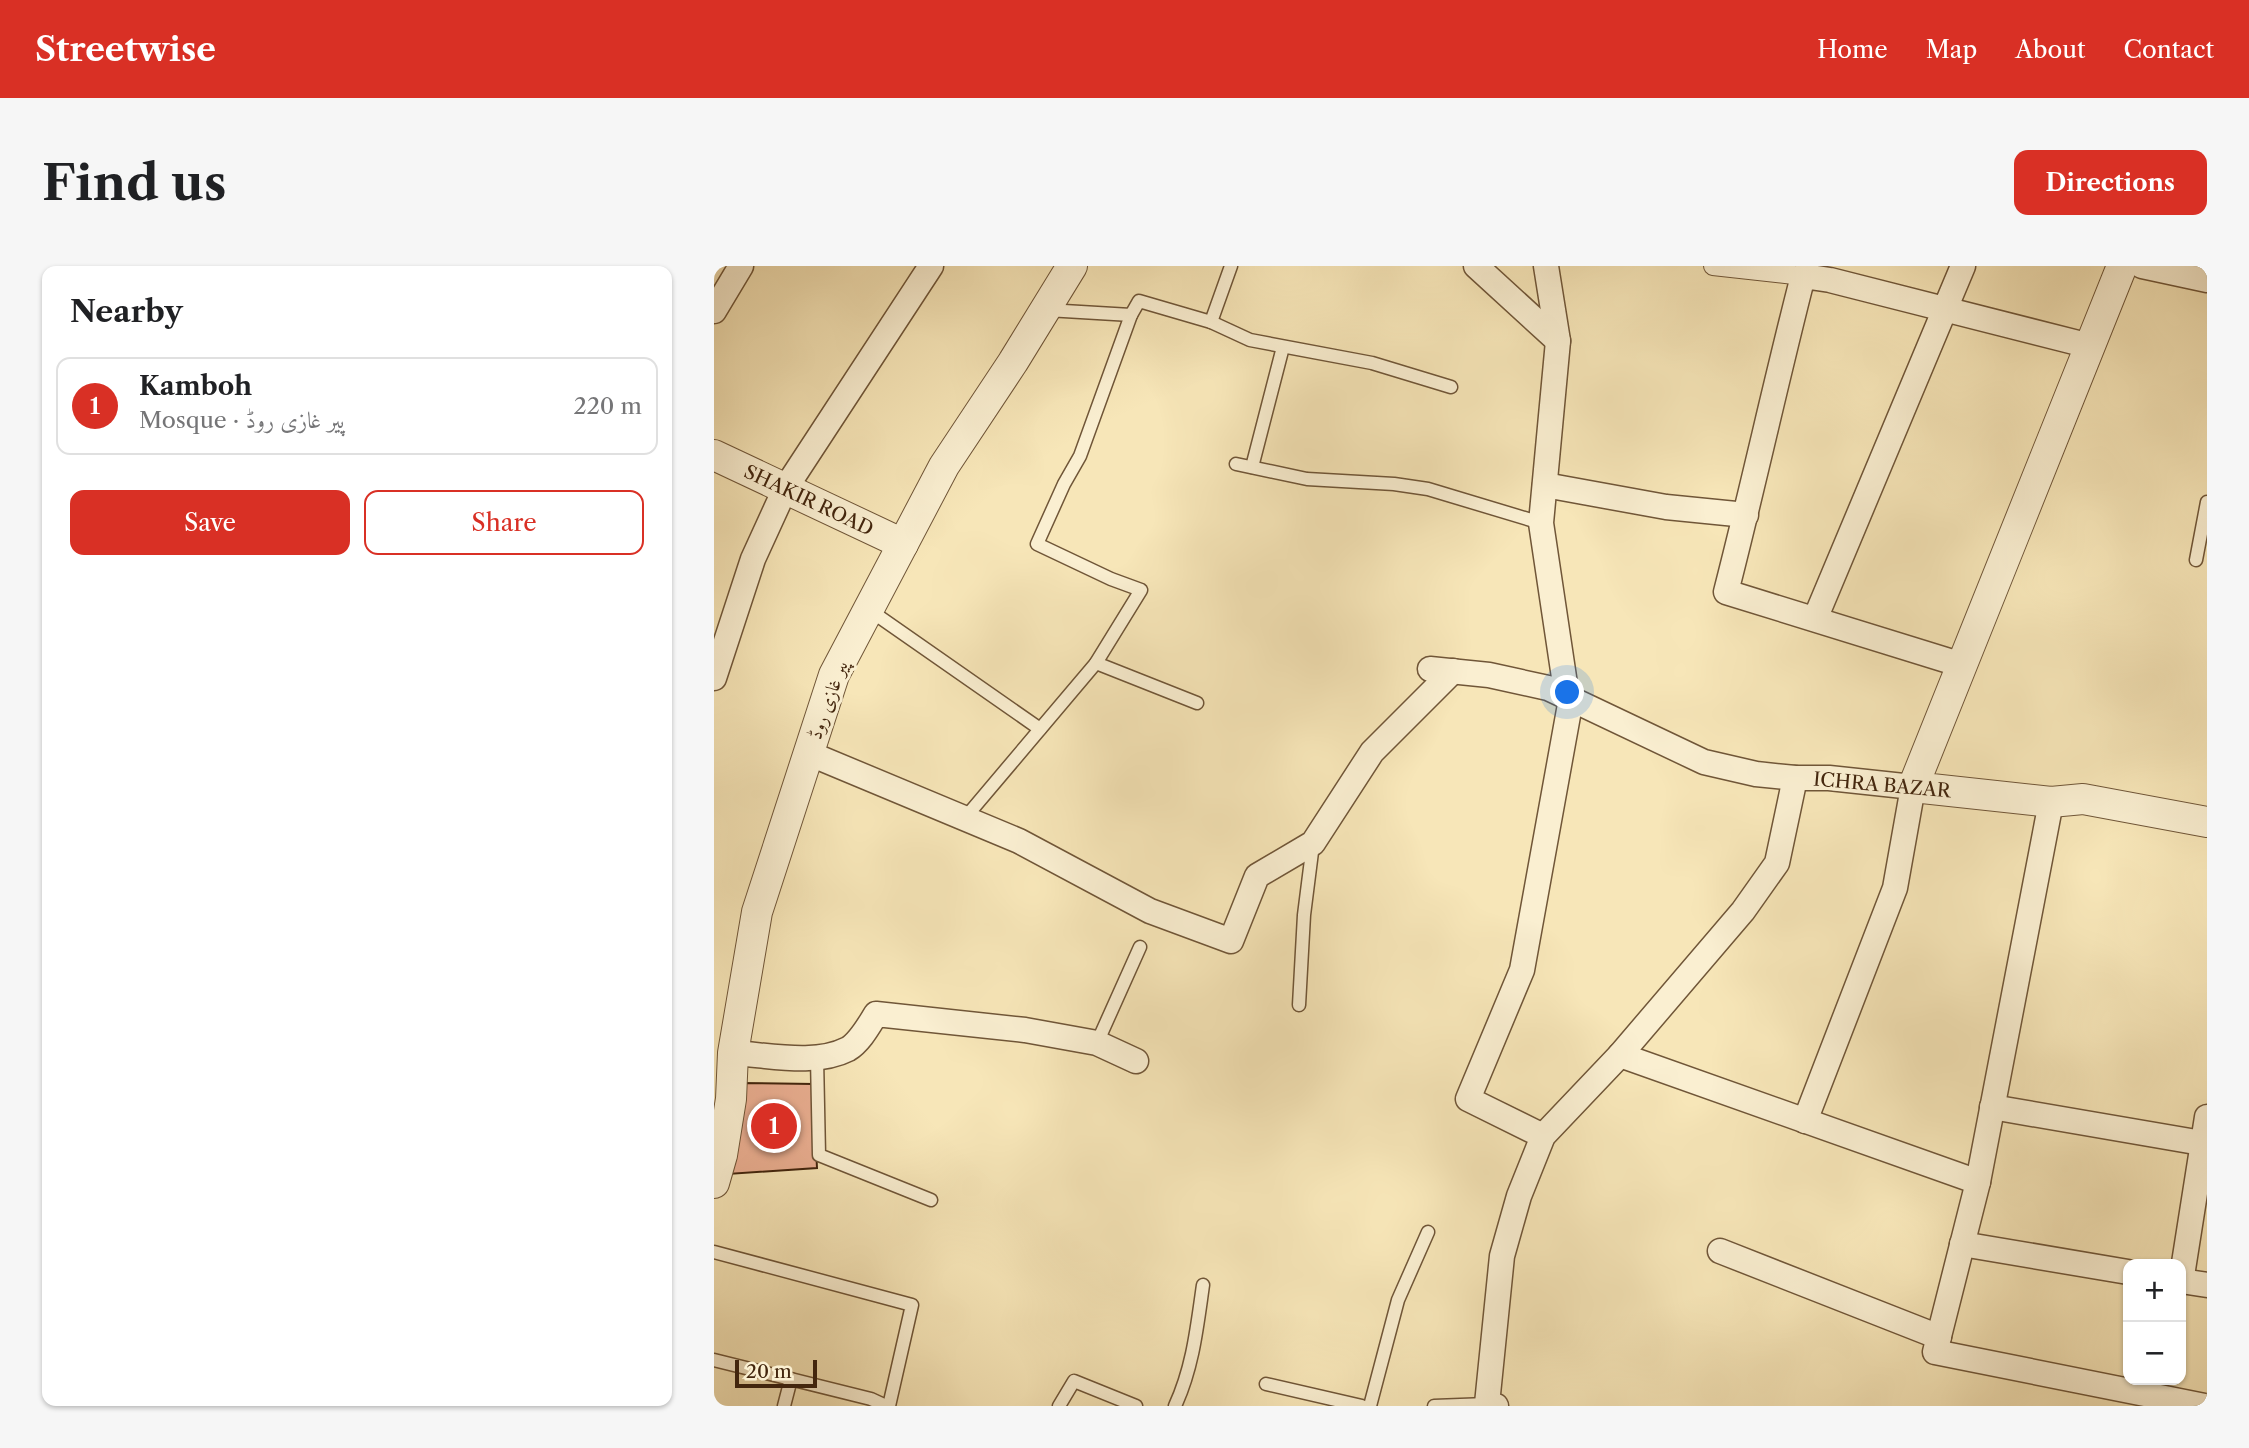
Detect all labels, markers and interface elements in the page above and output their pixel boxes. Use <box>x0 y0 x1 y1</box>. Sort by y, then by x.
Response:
text: Streetwise <box>35 29 216 70</box>
text: Home <box>1817 35 1888 64</box>
text: Map <box>1926 35 1977 64</box>
text: About <box>2015 35 2086 64</box>
text: Contact <box>2124 35 2214 64</box>
button: Directions <box>2014 150 2207 215</box>
text: Find us <box>42 152 226 213</box>
text: Nearby <box>70 293 183 330</box>
text: Kamboh <box>139 370 252 402</box>
text: 1 <box>90 392 100 420</box>
text: 220 m <box>573 392 642 420</box>
text: Mosque · پیر غازی روڈ <box>139 406 344 434</box>
street label: SHAKIR ROAD <box>741 459 877 540</box>
button: Save <box>70 490 350 555</box>
button: Share <box>364 490 644 555</box>
street label: پیر غازی روڈ <box>803 656 855 743</box>
your location <box>1550 675 1584 709</box>
street label: ICHRA BAZAR <box>1812 768 1953 803</box>
pin: 1 <box>751 1100 797 1152</box>
map controls <box>2123 1259 2186 1385</box>
button: + <box>2123 1259 2186 1322</box>
button: − <box>2123 1322 2186 1385</box>
scale bar <box>735 1357 817 1389</box>
text: 20 m <box>746 1360 792 1383</box>

